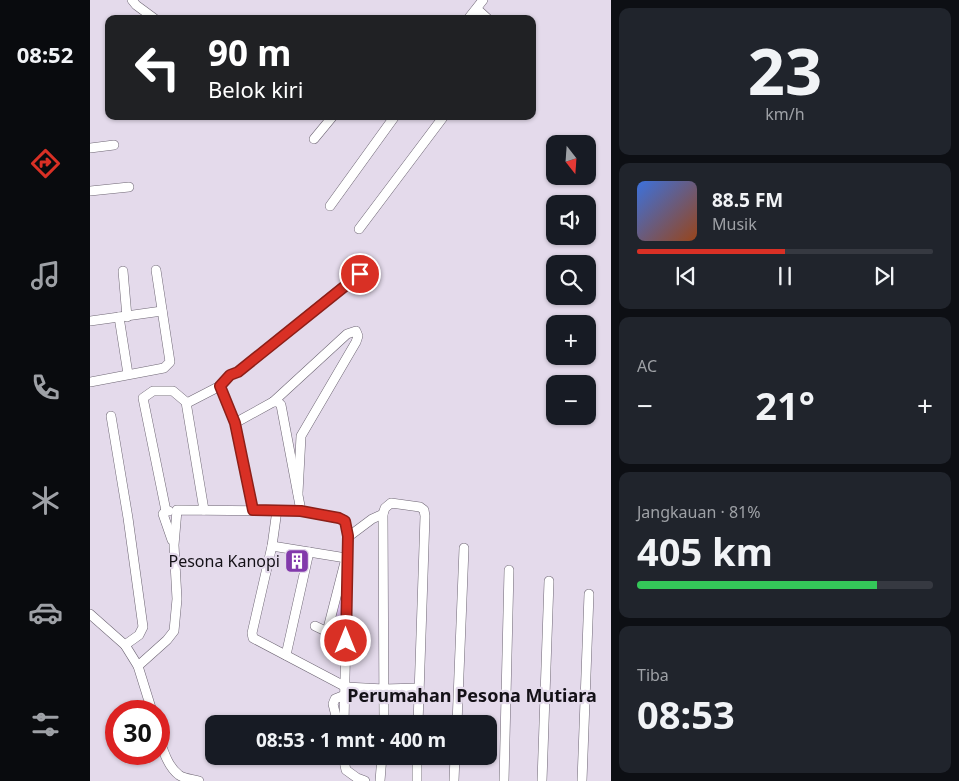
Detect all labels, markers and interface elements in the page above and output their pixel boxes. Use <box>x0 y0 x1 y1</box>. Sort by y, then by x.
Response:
text: 23 <box>748 26 822 114</box>
text: 90 m <box>208 29 291 76</box>
icon: left <box>125 35 190 100</box>
text: 08:52 <box>17 39 73 69</box>
text: Belok kiri <box>208 74 303 104</box>
text: km/h <box>765 103 805 125</box>
north arrow <box>546 135 596 185</box>
map controls <box>546 135 596 425</box>
icon: directions <box>28 146 63 181</box>
text: 88.5 FM <box>712 187 783 213</box>
button: sound <box>546 195 596 245</box>
text: Musik <box>712 213 757 235</box>
pin <box>339 253 381 295</box>
button: search <box>546 255 596 305</box>
icon: music <box>28 258 63 293</box>
icon: arrive <box>346 260 374 288</box>
icon: previous <box>672 262 700 290</box>
icon: pause <box>771 262 799 290</box>
icon: next <box>870 262 898 290</box>
button: + <box>546 315 596 365</box>
text: AC <box>637 355 657 377</box>
icon: phone <box>28 370 63 405</box>
button: − <box>546 375 596 425</box>
text: 21° <box>755 379 815 431</box>
text: − <box>637 386 653 424</box>
text: + <box>917 386 933 424</box>
icon: climate <box>28 483 63 518</box>
text: Jangkauan · 81% <box>637 501 761 523</box>
text: 405 km <box>637 525 773 577</box>
building icon: Pesona Kanopi <box>284 548 310 574</box>
place label: Pesona Kanopi <box>169 550 280 572</box>
icon: car <box>28 595 63 630</box>
position arrow <box>319 614 371 666</box>
text: Tiba <box>637 664 669 686</box>
district label: Perumahan Pesona Mutiara <box>347 683 597 707</box>
text: 08:53 <box>637 688 735 740</box>
speed limit sign: 30 <box>105 700 170 765</box>
icon: filters <box>28 707 63 742</box>
text: 08:53 · 1 mnt · 400 m <box>256 727 446 753</box>

